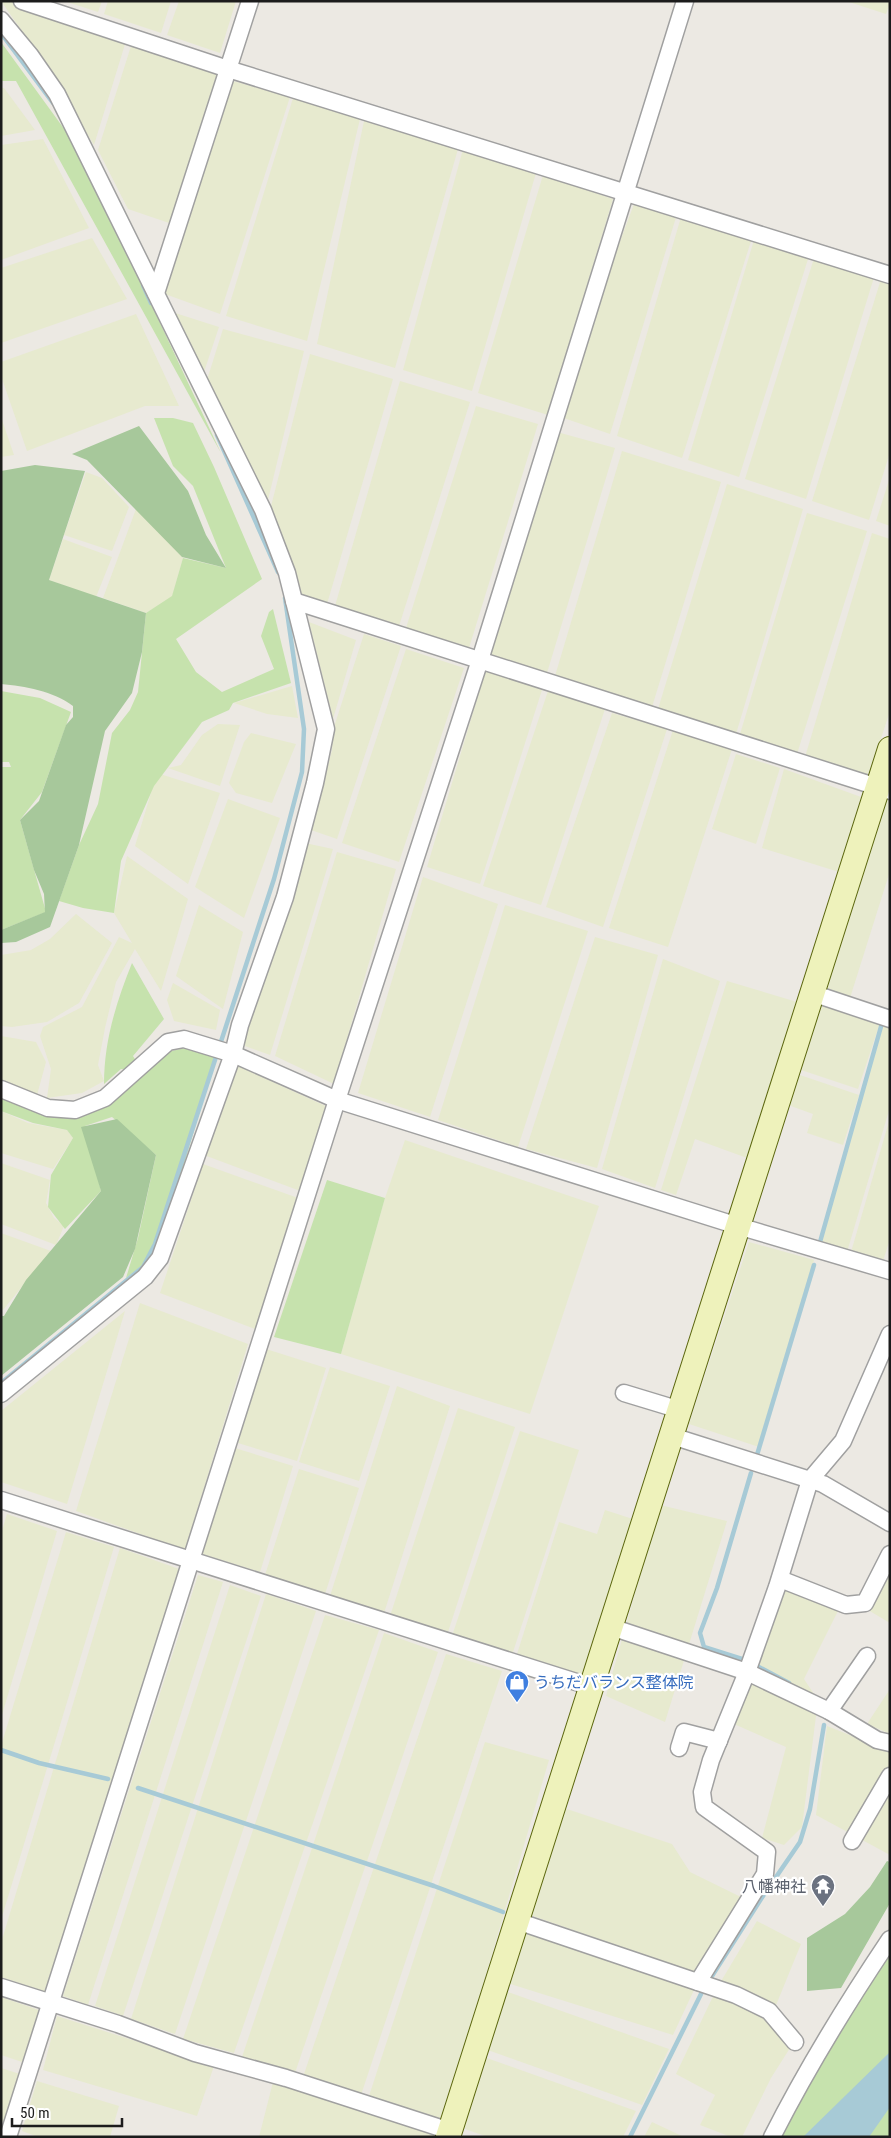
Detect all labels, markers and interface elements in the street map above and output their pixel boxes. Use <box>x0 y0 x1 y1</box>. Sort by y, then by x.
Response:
shop icon: うちだバランス整体院 <box>504 1669 530 1703</box>
place label: うちだバランス整体院 <box>534 1673 694 1692</box>
temple icon: 八幡神社 <box>810 1873 836 1907</box>
place label: 八幡神社 <box>742 1877 806 1896</box>
scale bar <box>12 2096 122 2128</box>
text: 50 m <box>20 2104 50 2122</box>

